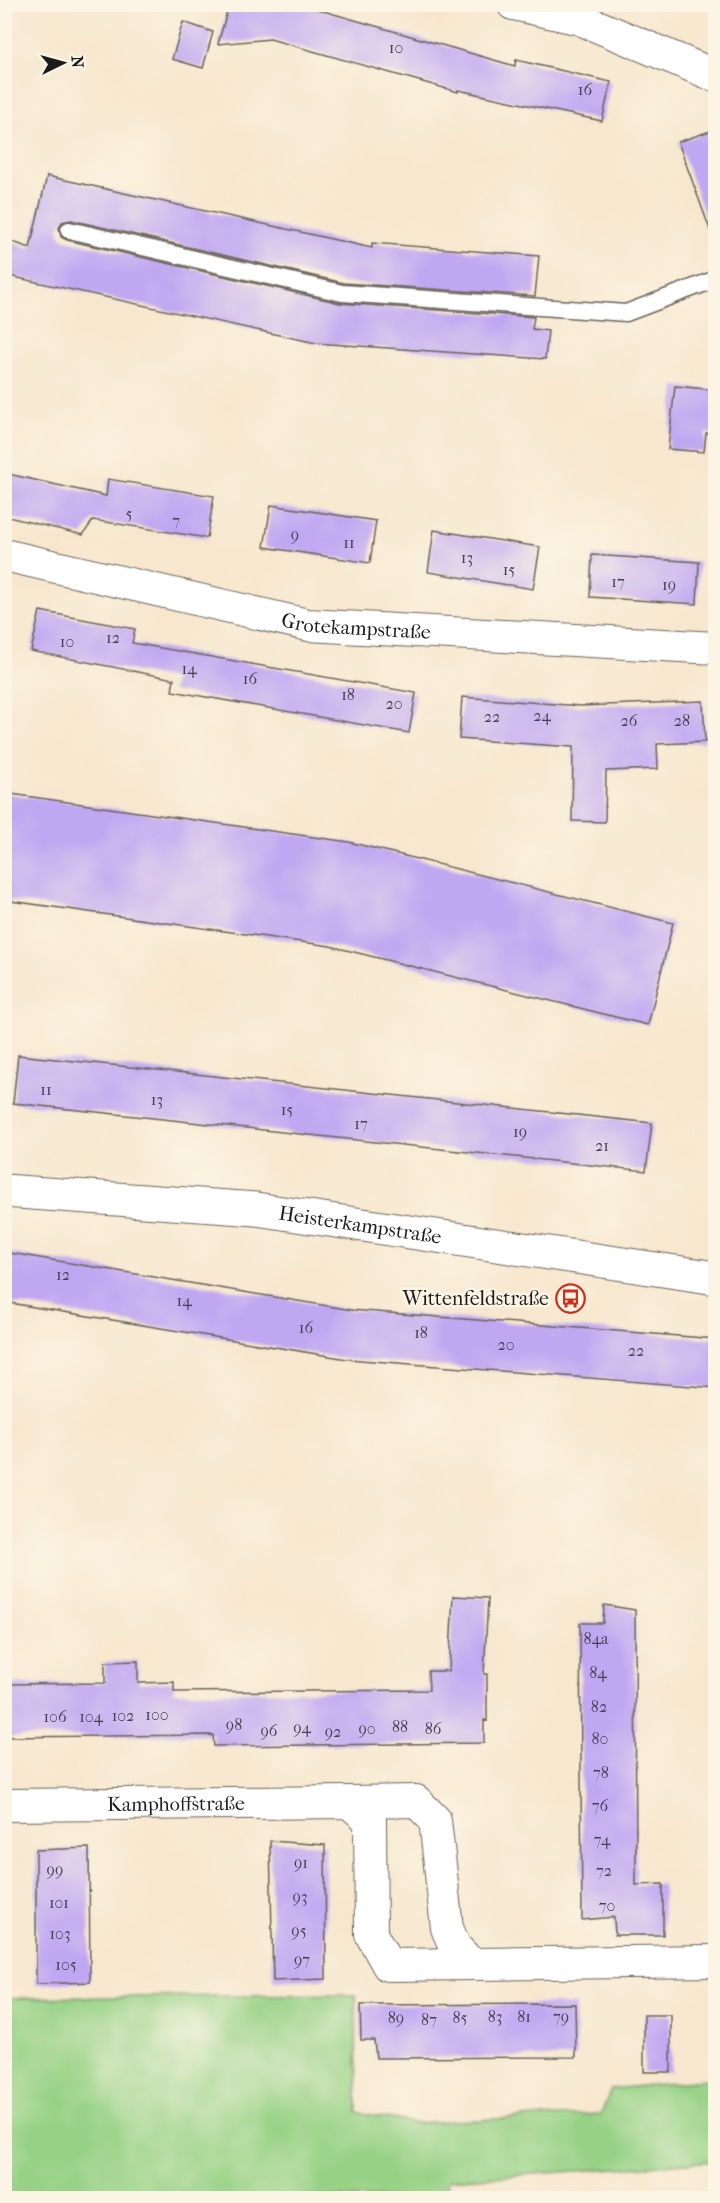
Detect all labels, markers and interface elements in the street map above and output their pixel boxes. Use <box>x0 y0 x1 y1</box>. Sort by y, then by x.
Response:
north arrow <box>33 33 93 93</box>
house number: 10 <box>389 38 403 57</box>
text: N <box>67 55 88 69</box>
house number: 16 <box>578 80 592 99</box>
house number: 5 <box>126 504 133 523</box>
house number: 7 <box>172 511 180 530</box>
house number: 9 <box>291 525 299 544</box>
house number: 11 <box>343 533 355 552</box>
house number: 13 <box>461 548 473 567</box>
house number: 15 <box>503 560 515 579</box>
house number: 17 <box>611 572 625 591</box>
house number: 19 <box>662 575 676 594</box>
street label: Grotekampstraße <box>279 608 431 643</box>
house number: 12 <box>106 628 120 647</box>
house number: 10 <box>60 632 74 651</box>
house number: 14 <box>181 659 197 678</box>
house number: 16 <box>243 669 257 688</box>
house number: 18 <box>341 685 355 704</box>
house number: 20 <box>385 694 403 713</box>
house number: 24 <box>533 706 551 725</box>
house number: 22 <box>484 707 500 726</box>
house number: 26 <box>621 711 638 730</box>
house number: 28 <box>674 711 690 730</box>
house number: 11 <box>40 1080 52 1099</box>
house number: 13 <box>151 1090 163 1109</box>
house number: 15 <box>281 1100 293 1119</box>
house number: 17 <box>354 1114 368 1133</box>
house number: 19 <box>513 1122 527 1141</box>
house number: 21 <box>595 1136 609 1155</box>
street label: Heisterkampstraße <box>277 1201 443 1248</box>
house number: 12 <box>56 1265 70 1284</box>
bus stop icon: Wittenfeldstraße <box>554 1282 586 1314</box>
place label: Wittenfeldstraße <box>401 1287 549 1310</box>
house number: 14 <box>176 1291 192 1310</box>
house number: 16 <box>299 1318 313 1337</box>
house number: 18 <box>414 1323 428 1342</box>
house number: 20 <box>497 1335 515 1354</box>
house number: 22 <box>628 1341 644 1360</box>
house number: 84a <box>584 1629 609 1648</box>
house number: 84 <box>589 1663 607 1682</box>
house number: 82 <box>591 1697 607 1716</box>
house number: 100 <box>145 1705 169 1724</box>
house number: 102 <box>112 1706 134 1725</box>
house number: 106 <box>43 1707 67 1726</box>
house number: 104 <box>79 1707 103 1726</box>
house number: 98 <box>226 1715 242 1734</box>
house number: 88 <box>392 1717 408 1736</box>
house number: 94 <box>293 1718 311 1737</box>
house number: 90 <box>358 1719 376 1738</box>
house number: 86 <box>425 1719 442 1738</box>
house number: 96 <box>260 1721 278 1740</box>
house number: 92 <box>325 1722 341 1741</box>
house number: 80 <box>592 1729 608 1748</box>
house number: 78 <box>593 1763 609 1782</box>
street label: Kamphoffstraße <box>107 1791 245 1816</box>
house number: 76 <box>592 1796 609 1815</box>
house number: 74 <box>594 1830 611 1849</box>
house number: 91 <box>294 1853 308 1872</box>
house number: 99 <box>47 1860 63 1879</box>
house number: 72 <box>596 1861 612 1880</box>
house number: 93 <box>293 1887 307 1906</box>
house number: 101 <box>49 1893 69 1912</box>
house number: 70 <box>599 1896 615 1915</box>
house number: 95 <box>291 1921 307 1940</box>
house number: 103 <box>49 1924 71 1943</box>
house number: 97 <box>294 1950 310 1969</box>
house number: 105 <box>55 1955 77 1974</box>
house number: 83 <box>488 2007 502 2026</box>
house number: 81 <box>517 2007 531 2026</box>
house number: 79 <box>553 2007 569 2026</box>
house number: 89 <box>388 2008 404 2027</box>
house number: 85 <box>453 2008 468 2027</box>
house number: 87 <box>421 2010 437 2029</box>

